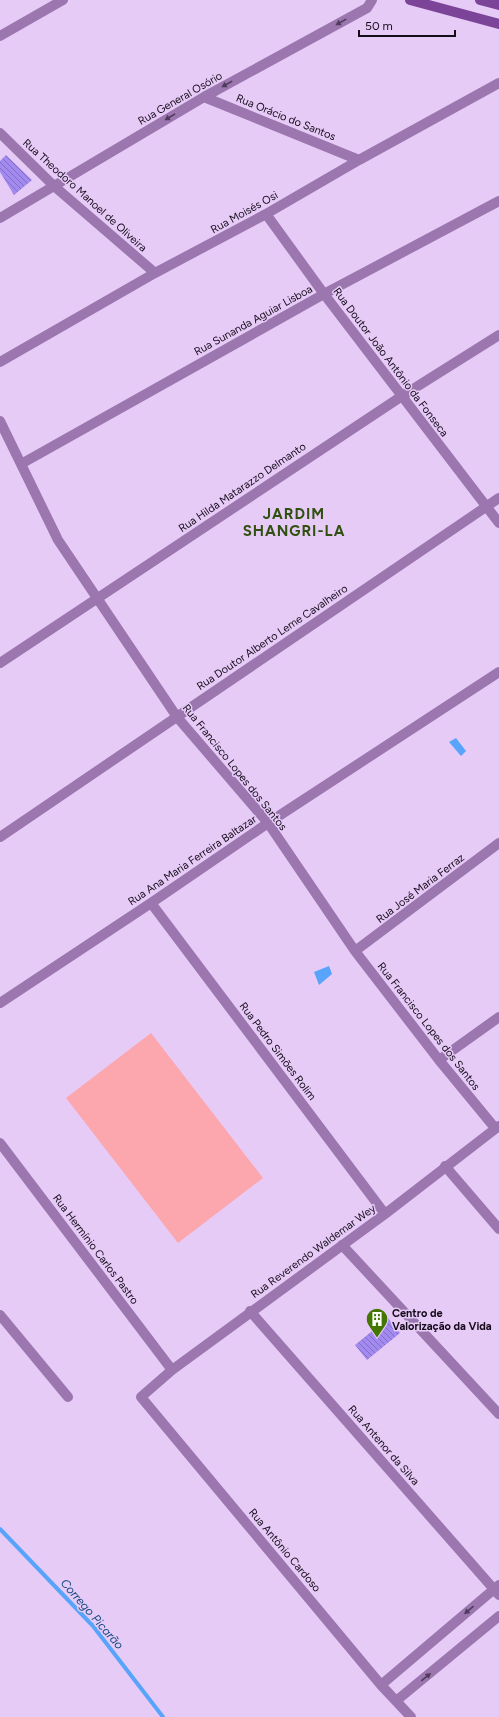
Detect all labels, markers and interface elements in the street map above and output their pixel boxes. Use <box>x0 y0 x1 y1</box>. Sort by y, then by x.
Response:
scale bar <box>359 12 455 38</box>
one-way arrow <box>336 19 347 26</box>
text: 50 m <box>365 19 393 33</box>
street label: Rua General Osório <box>136 69 225 128</box>
one-way arrow <box>221 81 233 88</box>
street label: Rua Orácio do Santos <box>234 91 338 143</box>
one-way arrow <box>164 114 176 121</box>
street label: Rua Theodoro Manoel de Oliveira <box>20 136 149 255</box>
street label: Rua Moisés Osi <box>208 189 280 236</box>
street label: Rua Sunanda Aguiar Lisboa <box>192 282 315 358</box>
street label: Rua Doutor João Antônio da Fonseca <box>330 285 451 439</box>
street label: Rua Hilda Matarazzo Delmanto <box>176 440 308 535</box>
district label: JARDIM SHANGRI-LA <box>243 505 345 540</box>
street label: Rua Doutor Alberto Leme Cavalheiro <box>194 582 350 693</box>
street label: Rua Francisco Lopes dos Santos <box>180 702 290 833</box>
street label: Rua Ana Maria Ferreira Baltazar <box>126 812 259 908</box>
street label: Rua José Maria Ferraz <box>374 851 467 926</box>
street label: Rua Francisco Lopes dos Santos <box>375 960 483 1093</box>
street label: Rua Pedro Simões Rolim <box>236 1000 319 1103</box>
street label: Rua Hermínio Carlos Pastro <box>50 1192 141 1307</box>
street label: Rua Reverendo Waldemar Wey <box>248 1202 378 1301</box>
building icon: Centro de Valorização da Vida <box>364 1306 390 1339</box>
place label: Centro de Valorização da Vida <box>392 1307 492 1333</box>
street label: Rua Antenor da Silva <box>345 1403 422 1488</box>
street label: Rua Antônio Cardoso <box>246 1506 323 1595</box>
water label: Corrego Picarão <box>58 1576 126 1652</box>
one-way arrow <box>464 1606 475 1615</box>
one-way arrow <box>420 1672 431 1681</box>

